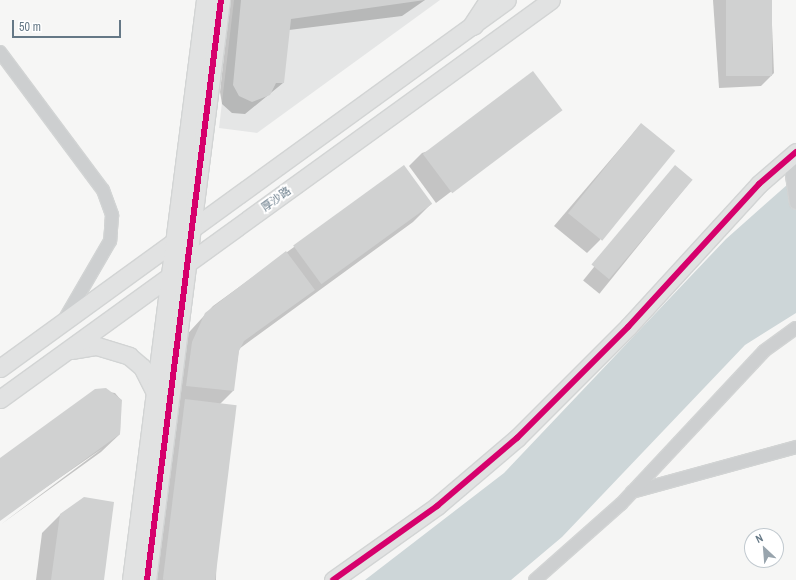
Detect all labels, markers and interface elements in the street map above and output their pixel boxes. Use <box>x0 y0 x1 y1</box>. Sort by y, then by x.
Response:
scale bar <box>14 12 123 38</box>
text: 50 m <box>19 19 41 35</box>
street label: 厚沙路 <box>259 184 293 214</box>
north arrow <box>744 528 784 568</box>
text: N <box>753 530 765 546</box>

